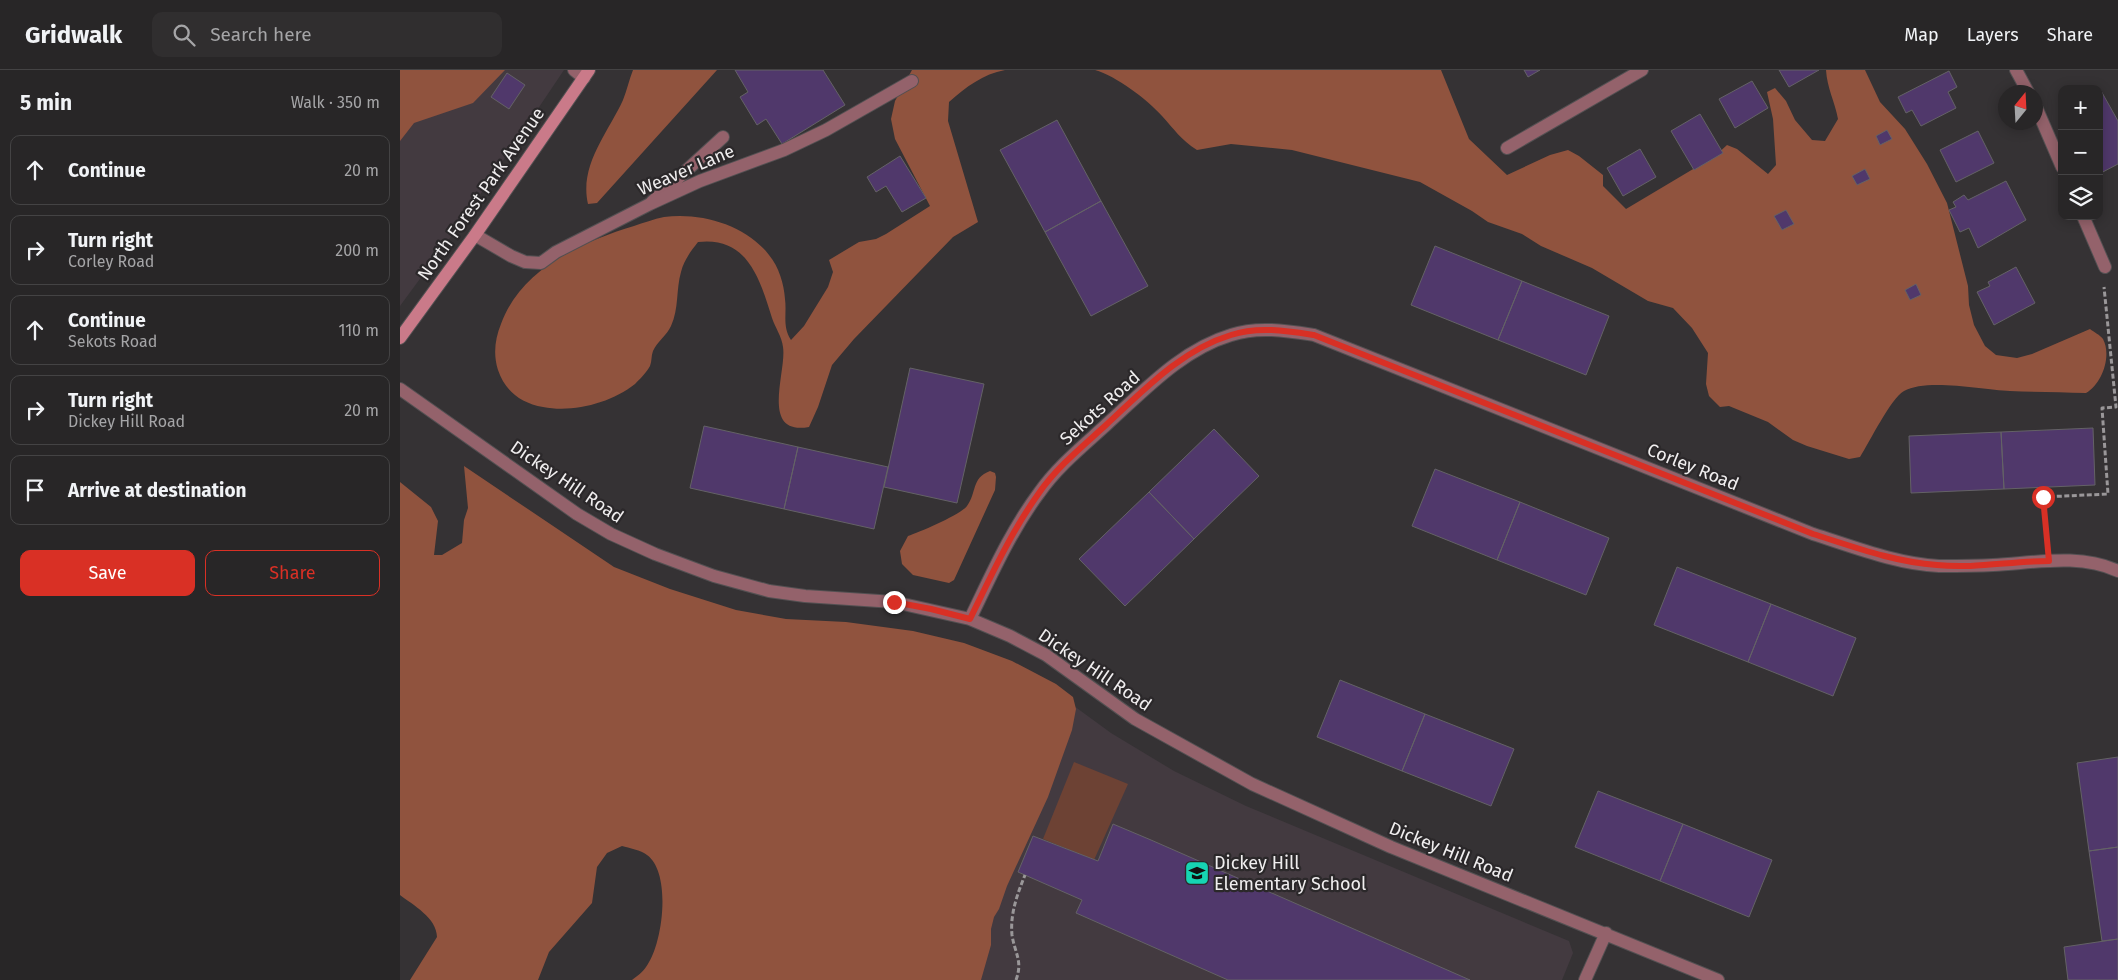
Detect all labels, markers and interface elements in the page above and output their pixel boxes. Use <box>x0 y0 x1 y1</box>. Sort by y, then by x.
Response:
search box <box>152 12 502 57</box>
text: Gridwalk <box>25 21 122 49</box>
icon: search <box>170 21 198 49</box>
text: Search here <box>210 23 312 46</box>
text: Map <box>1904 24 1939 46</box>
text: Layers <box>1967 24 2019 46</box>
text: Share <box>2047 24 2093 46</box>
north arrow <box>1998 85 2043 130</box>
map controls <box>2058 85 2103 220</box>
button: + <box>2058 85 2103 130</box>
text: 5 min <box>20 90 72 116</box>
text: Walk · 350 m <box>291 93 380 112</box>
street label: North Forest Park Avenue <box>413 103 549 285</box>
button: − <box>2058 130 2103 175</box>
street label: Weaver Lane <box>634 140 738 200</box>
icon: ahead <box>21 156 49 184</box>
text: Continue <box>68 159 146 182</box>
text: 20 m <box>344 161 379 180</box>
button: layers <box>2058 175 2103 220</box>
text: Turn right <box>68 229 153 252</box>
icon: right <box>21 236 49 264</box>
text: 200 m <box>335 241 379 260</box>
text: Corley Road <box>68 252 154 271</box>
text: Continue <box>68 309 146 332</box>
icon: ahead <box>21 316 49 344</box>
text: 110 m <box>338 321 379 340</box>
text: Sekots Road <box>68 332 157 351</box>
street label: Sekots Road <box>1055 366 1145 450</box>
text: Turn right <box>68 389 153 412</box>
icon: right <box>21 396 49 424</box>
text: 20 m <box>344 401 379 420</box>
text: Dickey Hill Road <box>68 412 185 431</box>
street label: Dickey Hill Road <box>506 436 628 528</box>
street label: Corley Road <box>1644 439 1742 495</box>
icon: arrive <box>21 476 49 504</box>
text: Arrive at destination <box>68 479 247 502</box>
route start <box>2032 486 2055 509</box>
button: Save <box>20 550 195 596</box>
button: Share <box>205 550 380 596</box>
route end <box>883 591 906 614</box>
street label: Dickey Hill Road <box>1034 624 1156 716</box>
street label: Dickey Hill Road <box>1386 817 1516 887</box>
place label: Dickey Hill Elementary School <box>1214 852 1366 895</box>
school or university icon: Dickey Hill Elementary School <box>1184 860 1210 886</box>

